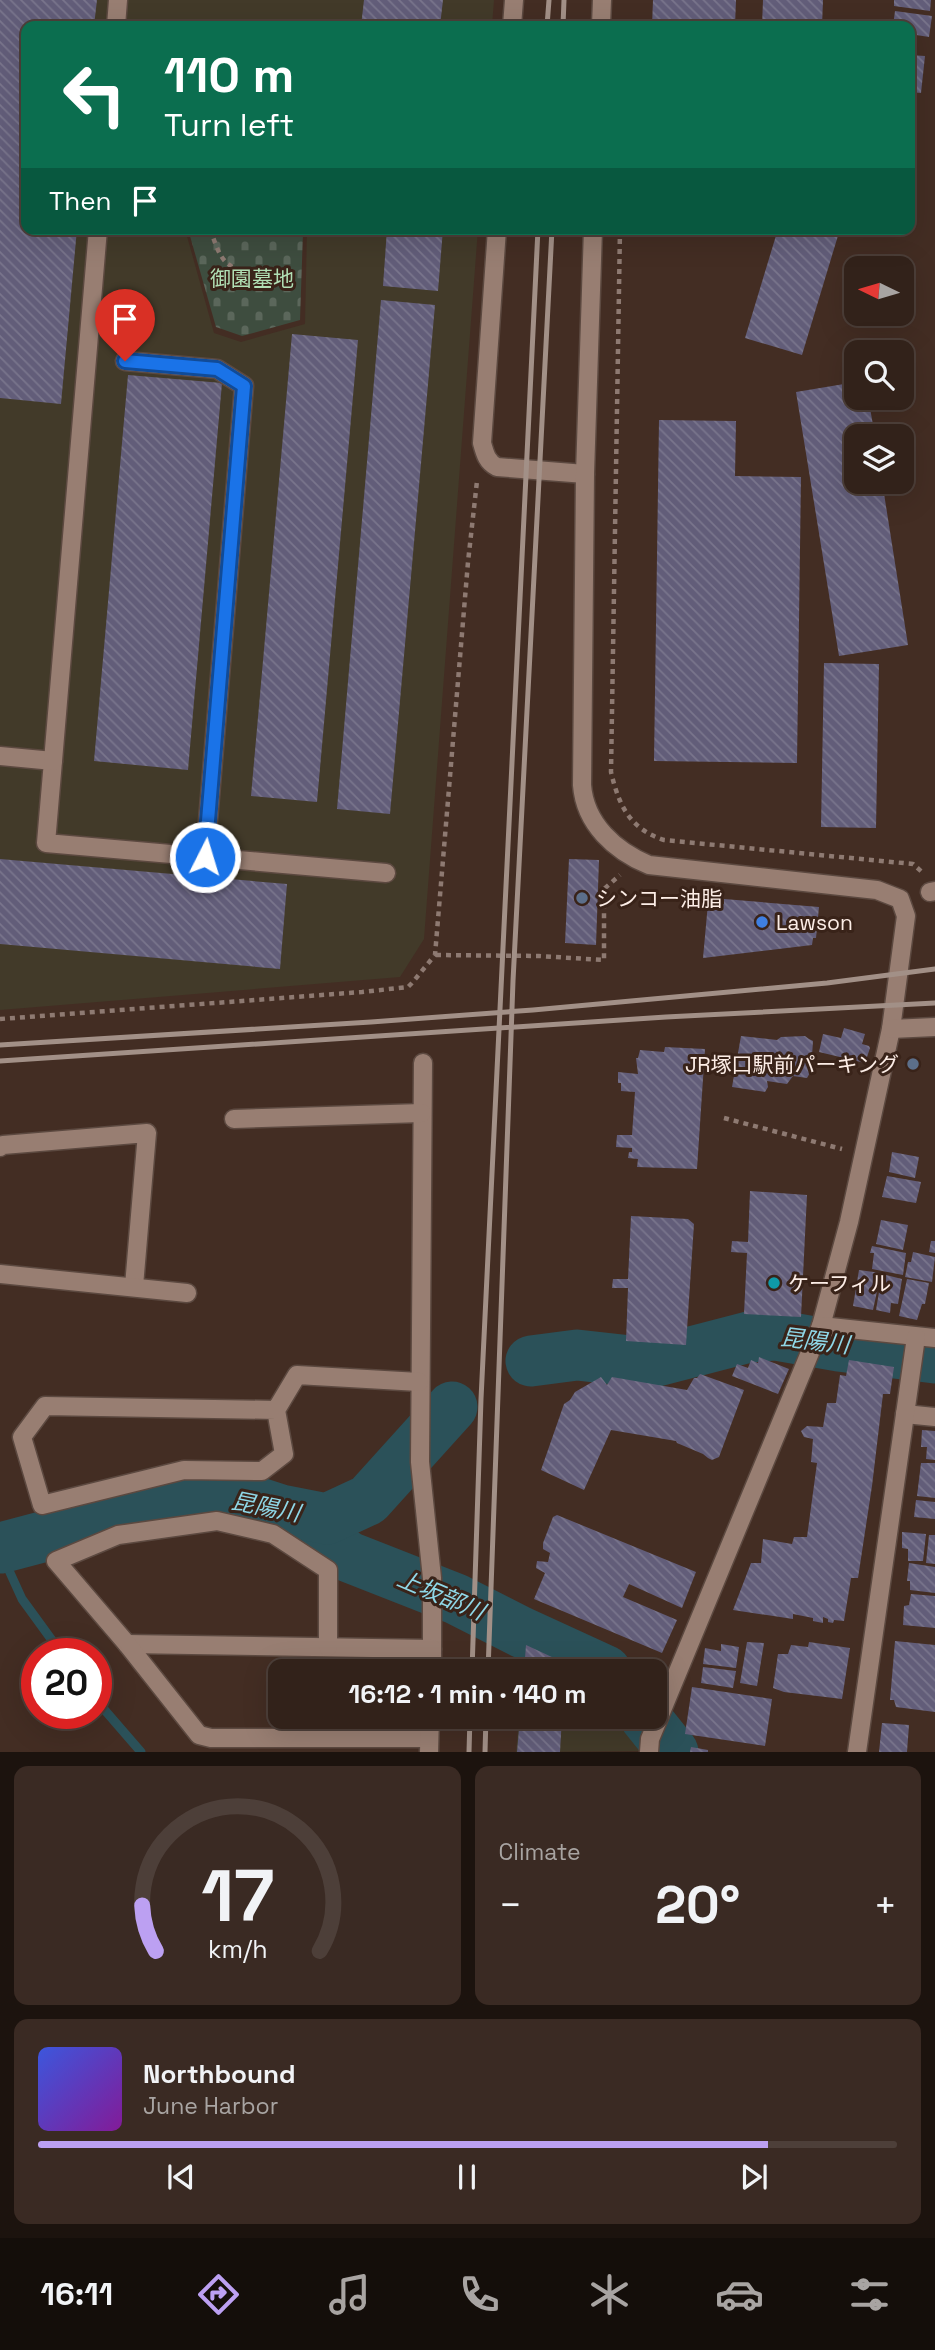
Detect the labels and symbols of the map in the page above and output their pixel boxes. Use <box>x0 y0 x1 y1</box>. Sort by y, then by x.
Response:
north arrow <box>844 256 914 326</box>
park label: 御園墓地 <box>210 265 294 292</box>
pin <box>95 289 155 361</box>
position arrow <box>168 820 242 894</box>
place label: シンコー油脂 <box>596 885 722 912</box>
marker: シンコー油脂 <box>574 890 590 906</box>
place label: Lawson <box>776 909 853 936</box>
marker: Lawson <box>754 914 770 930</box>
place label: JR塚口駅前パーキング <box>685 1051 899 1078</box>
marker: JR塚口駅前パーキング <box>905 1056 921 1072</box>
place label: ケーフィル <box>788 1270 891 1297</box>
marker: ケーフィル <box>766 1275 782 1291</box>
water label: 昆陽川 <box>779 1322 854 1360</box>
water label: 昆陽川 <box>229 1486 306 1529</box>
water label: 上坂部川 <box>393 1563 492 1628</box>
speed limit sign: 20 <box>21 1638 112 1729</box>

